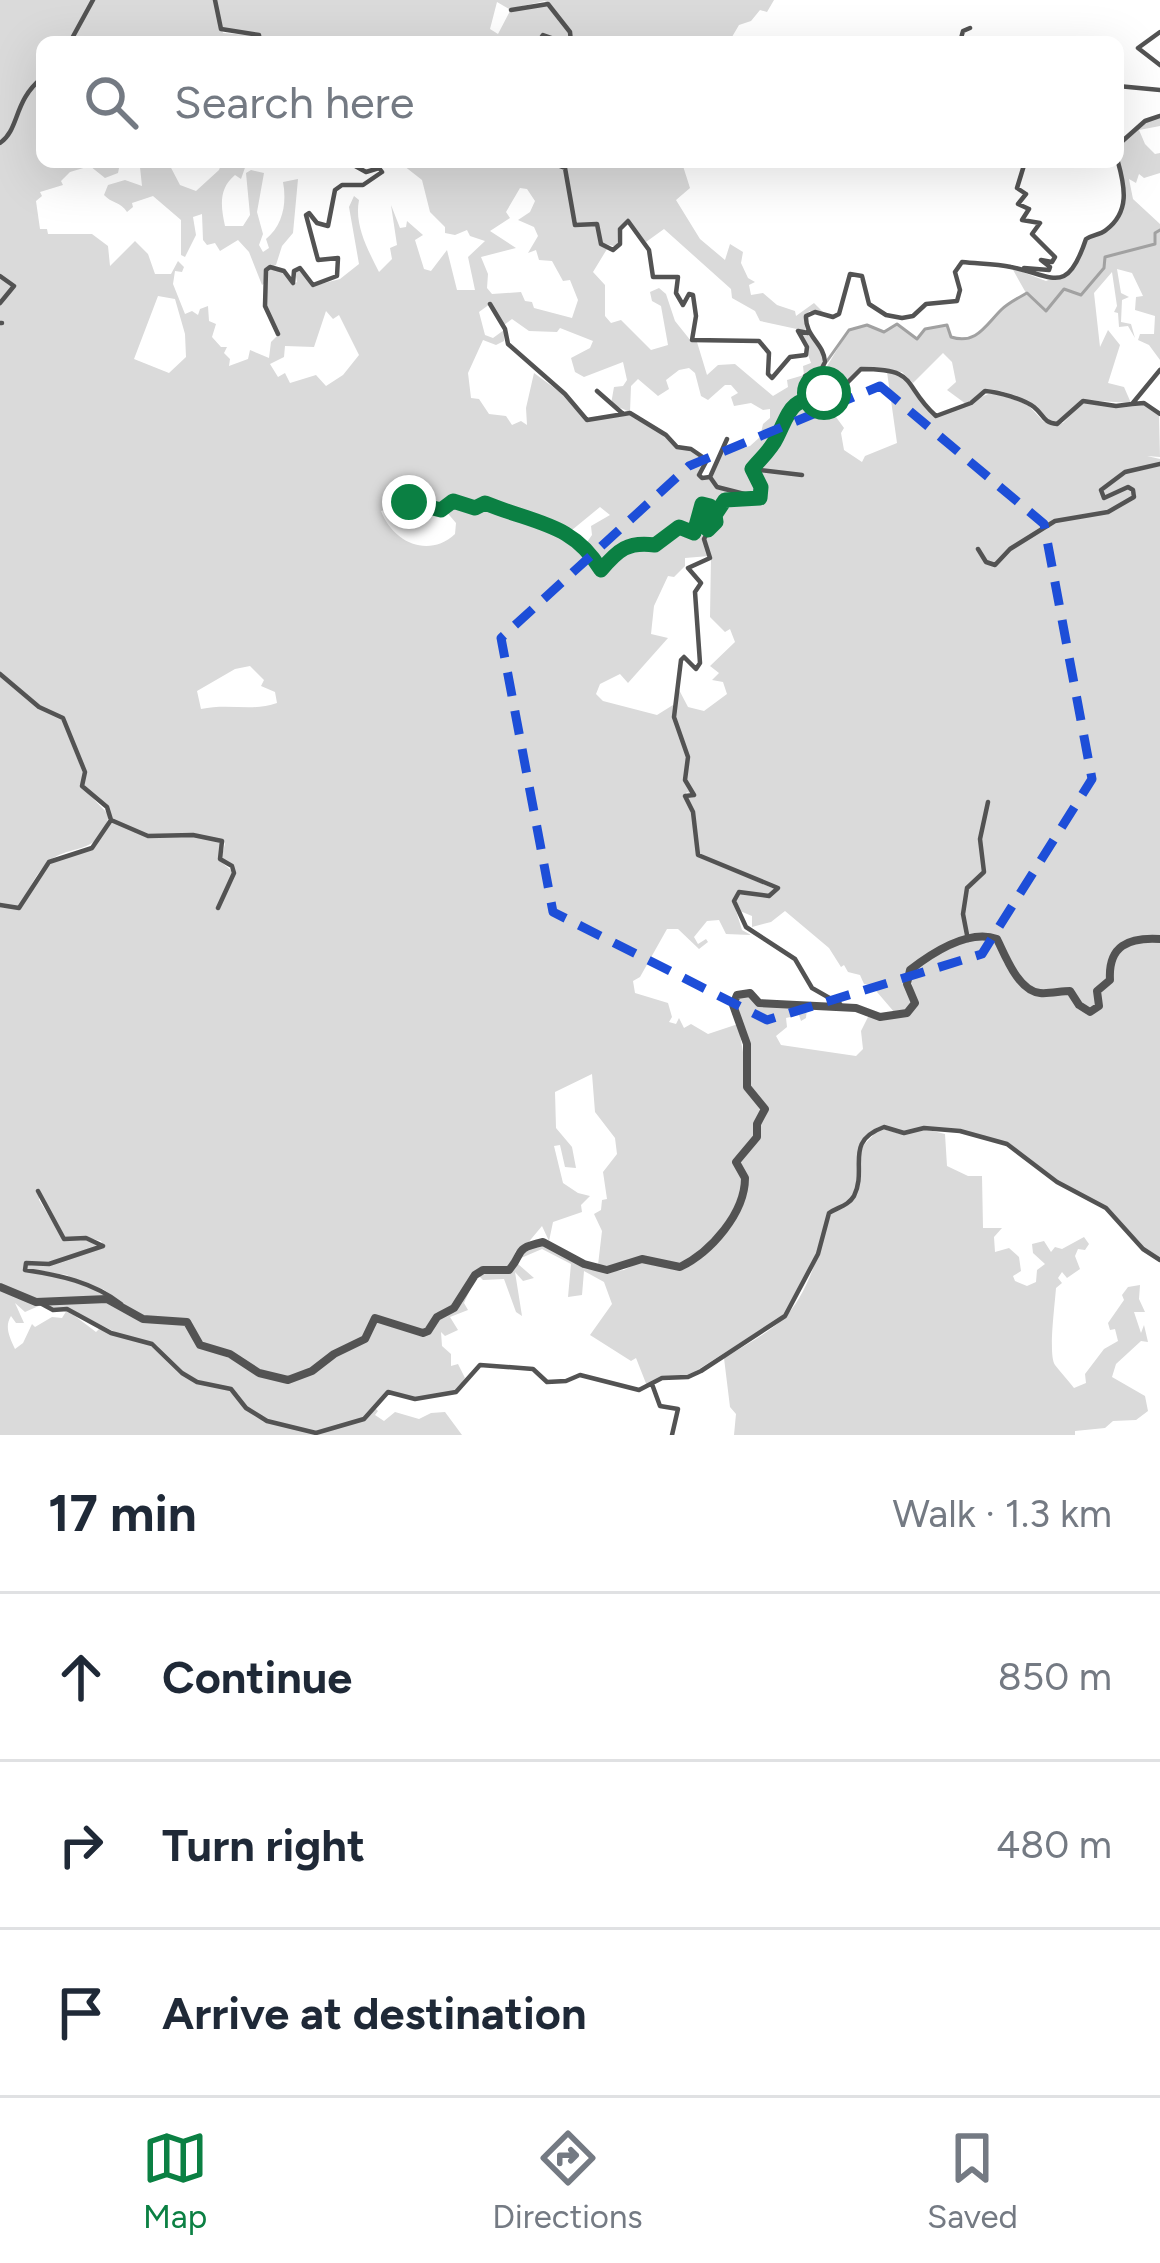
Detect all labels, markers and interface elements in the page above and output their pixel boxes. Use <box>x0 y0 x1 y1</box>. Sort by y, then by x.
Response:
search box <box>36 36 1124 168</box>
icon: search <box>78 69 144 135</box>
text: Search here <box>174 75 414 129</box>
route start <box>797 366 851 420</box>
route end <box>382 475 436 529</box>
text: 17 min <box>48 1483 197 1544</box>
text: Walk · 1.3 km <box>892 1490 1112 1537</box>
icon: ahead <box>48 1644 114 1710</box>
text: Continue <box>162 1650 352 1704</box>
text: 850 m <box>998 1653 1112 1700</box>
icon: right <box>48 1812 114 1878</box>
text: Turn right <box>162 1818 365 1872</box>
text: 480 m <box>996 1821 1112 1868</box>
icon: arrive <box>48 1980 114 2046</box>
text: Arrive at destination <box>162 1986 586 2040</box>
tab: Map <box>142 2125 208 2236</box>
tab: Directions <box>492 2125 643 2236</box>
tab: Saved <box>927 2125 1018 2236</box>

